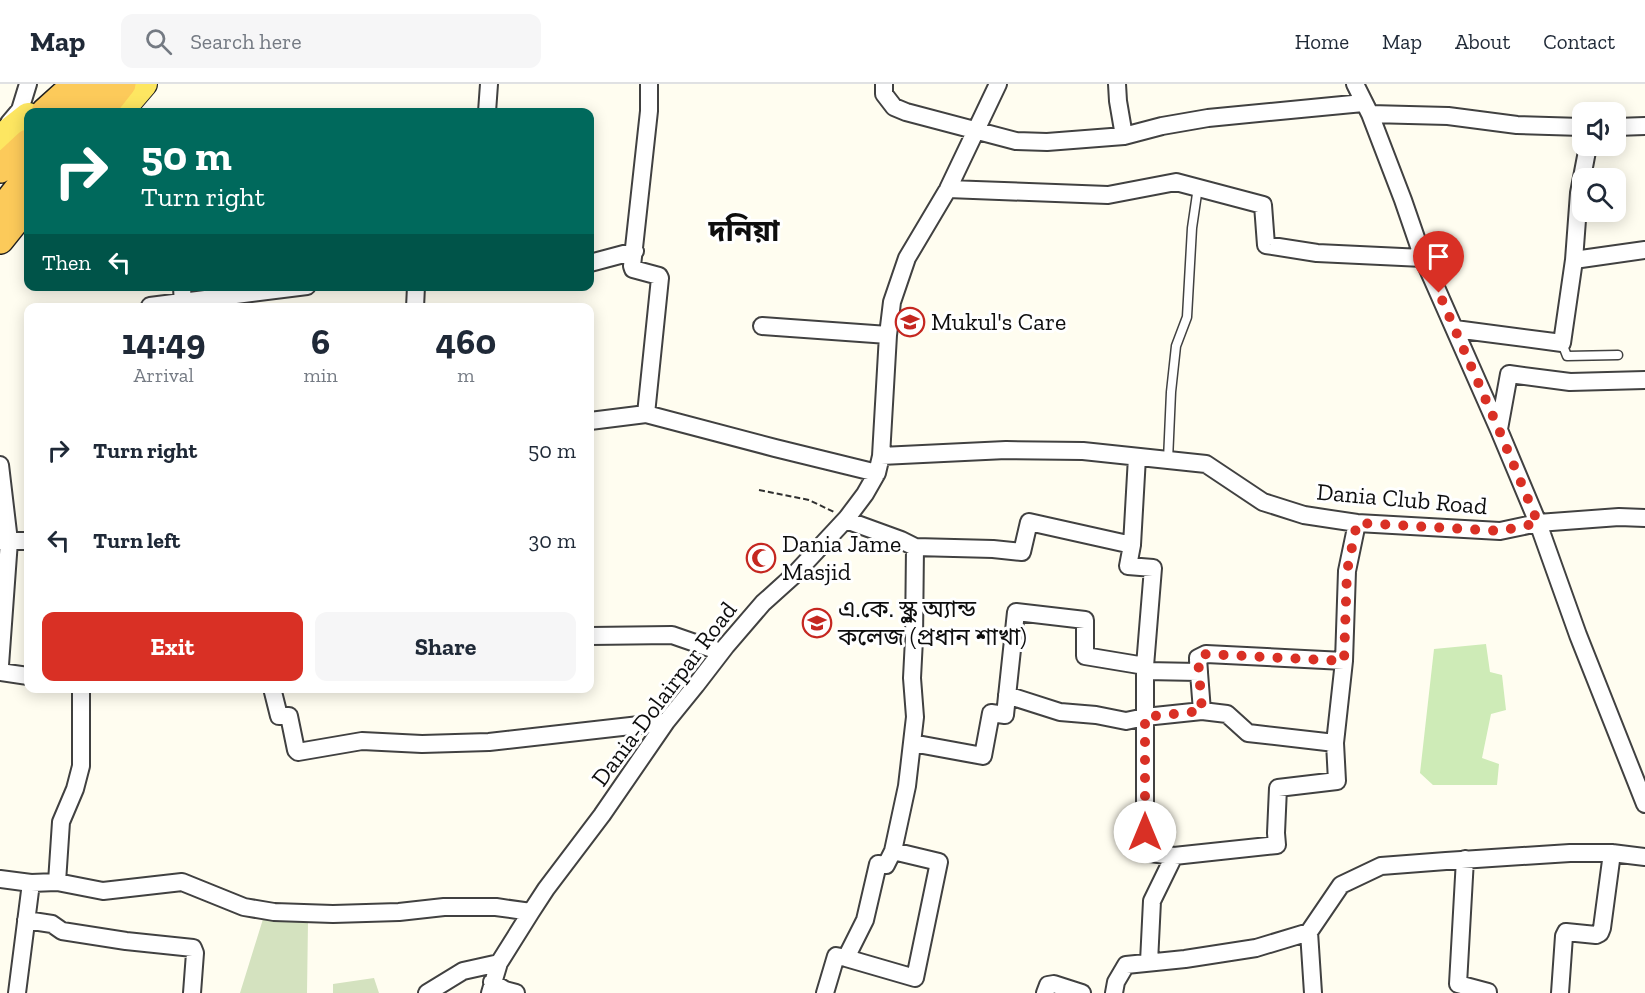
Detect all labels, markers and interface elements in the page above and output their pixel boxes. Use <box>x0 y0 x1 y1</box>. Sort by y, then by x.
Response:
search box <box>121 14 541 68</box>
text: Map <box>30 25 85 58</box>
icon: search <box>142 25 175 58</box>
text: Search here <box>190 28 302 55</box>
text: Home <box>1295 29 1349 54</box>
text: Map <box>1382 29 1422 54</box>
text: About <box>1455 29 1510 54</box>
text: Contact <box>1543 29 1615 54</box>
map controls <box>1572 102 1626 222</box>
button: sound <box>1572 102 1626 156</box>
text: 50 m <box>141 130 232 181</box>
icon: right <box>42 132 120 210</box>
button: search <box>1572 168 1626 222</box>
text: Turn right <box>141 181 265 213</box>
district label: দনিয়া <box>707 213 780 249</box>
pin <box>1413 231 1464 293</box>
icon: arrive <box>1422 240 1455 273</box>
icon: left <box>103 246 136 279</box>
text: Then <box>42 249 91 276</box>
school or university icon: Mukul's Care <box>894 306 926 338</box>
place label: Mukul's Care <box>931 307 1066 336</box>
text: 14:49 <box>122 320 206 363</box>
text: 6 <box>311 320 330 363</box>
text: 460 <box>436 320 496 363</box>
text: Arrival <box>134 363 194 387</box>
text: min <box>303 363 338 387</box>
text: m <box>457 363 475 387</box>
icon: right <box>42 434 75 467</box>
text: Turn right <box>93 437 197 464</box>
text: 50 m <box>528 437 576 464</box>
street label: Dania Club Road <box>1316 477 1489 520</box>
icon: left <box>42 524 75 557</box>
text: Turn left <box>93 527 180 554</box>
text: 30 m <box>529 527 576 554</box>
place label: Dania Jame Masjid <box>782 529 901 586</box>
mosque icon: Dania Jame Masjid <box>745 542 777 574</box>
place label: এ.কে. স্কুল অ্যান্ড কলেজ (প্রধান শাখা) <box>837 594 1027 651</box>
street label: Dania-Dolairpar Road <box>585 596 742 792</box>
school or university icon: এ.কে. স্কুল অ্যান্ড কলেজ (প্রধান শাখা) <box>801 607 833 639</box>
button: Exit <box>42 612 303 681</box>
button: Share <box>315 612 576 681</box>
position arrow <box>1113 800 1177 864</box>

